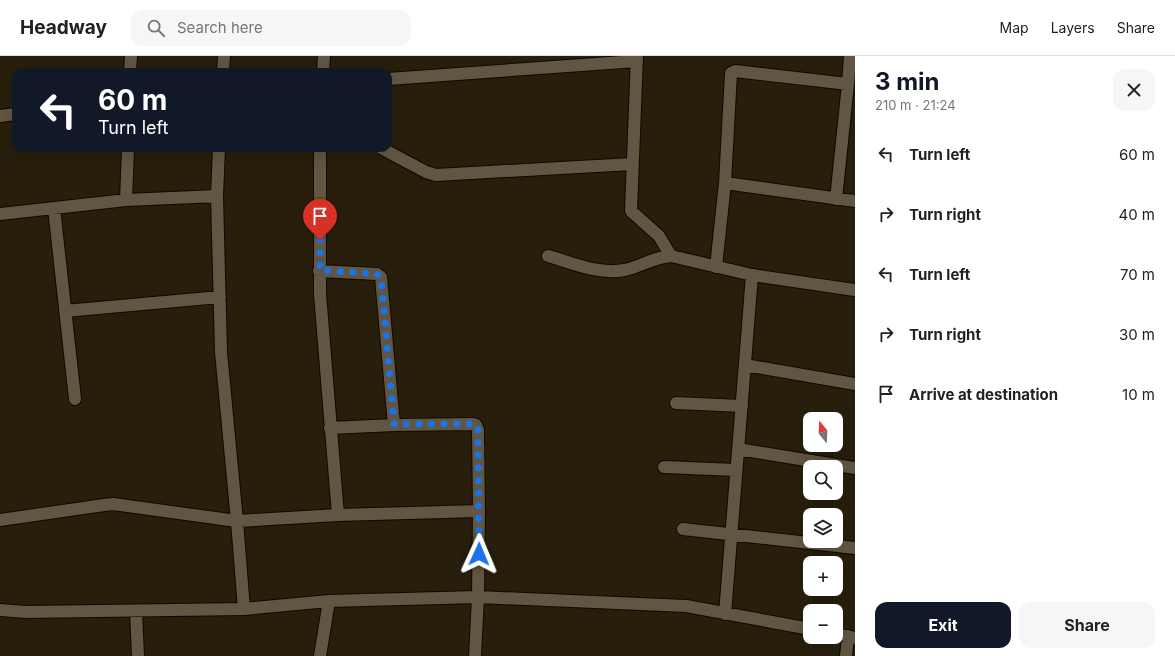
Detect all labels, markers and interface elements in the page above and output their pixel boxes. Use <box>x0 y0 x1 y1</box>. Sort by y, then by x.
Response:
search box <box>131 10 411 46</box>
text: Headway <box>20 16 107 39</box>
icon: search <box>145 17 167 39</box>
text: Search here <box>177 18 263 37</box>
text: Map <box>1000 19 1029 36</box>
text: Layers <box>1051 19 1095 36</box>
text: Share <box>1117 19 1155 36</box>
text: 3 min <box>875 67 940 96</box>
button: close <box>1113 69 1155 111</box>
text: 60 m <box>98 83 167 117</box>
icon: left <box>32 84 84 136</box>
text: 210 m · 21:24 <box>875 97 956 113</box>
text: Turn left <box>98 117 168 138</box>
icon: left <box>875 143 897 165</box>
text: Turn left <box>909 145 970 164</box>
text: 60 m <box>1119 145 1155 164</box>
pin <box>303 199 337 240</box>
icon: right <box>875 203 897 225</box>
icon: arrive <box>309 205 331 227</box>
text: Turn right <box>909 205 981 224</box>
text: 40 m <box>1118 205 1155 224</box>
icon: left <box>875 263 897 285</box>
text: Turn left <box>909 265 970 284</box>
text: 70 m <box>1120 265 1155 284</box>
icon: right <box>875 323 897 345</box>
text: Turn right <box>909 325 981 344</box>
text: 30 m <box>1119 325 1155 344</box>
icon: arrive <box>875 383 897 405</box>
text: Arrive at destination <box>909 385 1058 404</box>
text: 10 m <box>1122 385 1155 404</box>
north arrow <box>803 412 843 452</box>
map controls <box>803 412 843 644</box>
button: search <box>803 460 843 500</box>
button: layers <box>803 508 843 548</box>
position arrow <box>458 533 500 575</box>
button: + <box>803 556 843 596</box>
button: Exit <box>875 602 1011 648</box>
button: Share <box>1019 602 1155 648</box>
button: − <box>803 604 843 644</box>

